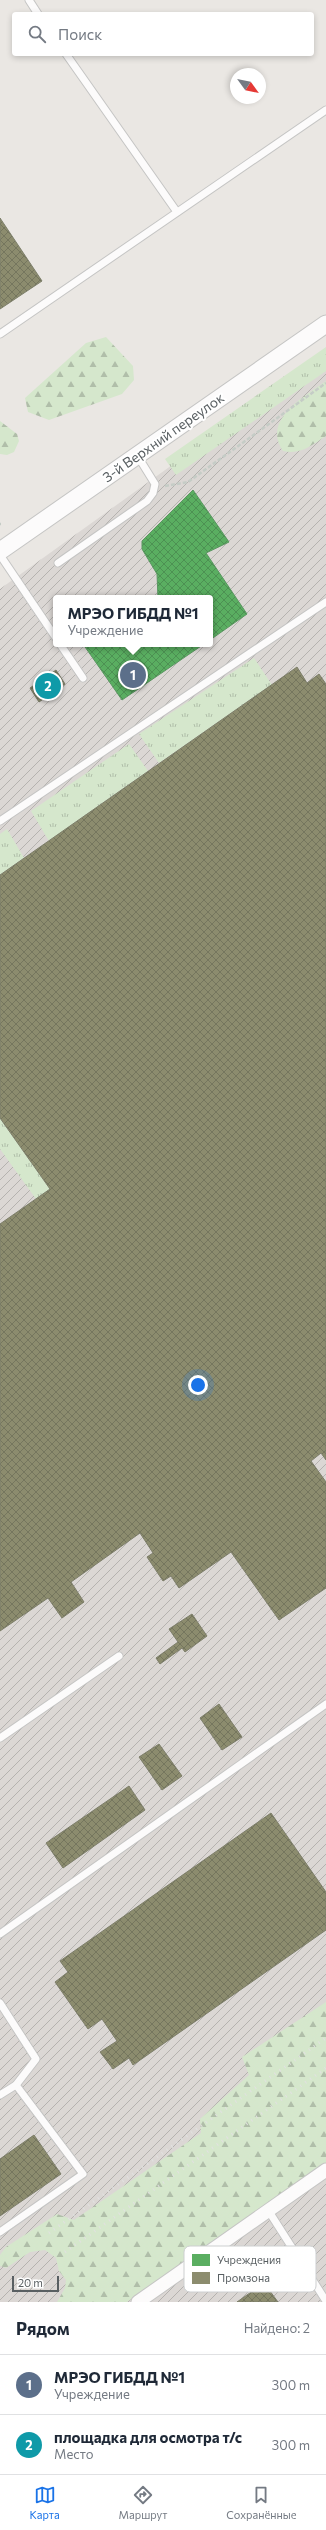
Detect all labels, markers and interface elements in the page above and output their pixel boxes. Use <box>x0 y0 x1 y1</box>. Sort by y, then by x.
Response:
search box <box>12 12 314 56</box>
icon: search <box>26 23 48 45</box>
text: Поиск <box>58 25 102 43</box>
north arrow <box>230 68 266 104</box>
street label: 3-й Верхний переулок <box>99 388 228 485</box>
popup <box>53 595 213 647</box>
text: МРЭО ГИБДД №1 <box>67 604 199 622</box>
text: Учреждение <box>67 622 143 638</box>
pin: 1 <box>120 660 146 690</box>
pin: 2 <box>35 671 61 701</box>
your location <box>188 1375 208 1395</box>
legend <box>184 2246 316 2292</box>
text: Учреждения <box>217 2253 281 2266</box>
text: Промзона <box>217 2271 270 2284</box>
scale bar <box>12 2274 59 2293</box>
text: 20 m <box>18 2276 43 2289</box>
text: Рядом <box>16 2318 70 2339</box>
text: Найдено: 2 <box>244 2320 310 2336</box>
text: МРЭО ГИБДД №1 <box>54 2368 185 2386</box>
text: 1 <box>26 2377 32 2393</box>
text: 300 m <box>272 2377 310 2393</box>
text: Учреждение <box>54 2386 130 2402</box>
text: площадка для осмотра т/с <box>54 2428 242 2446</box>
text: 2 <box>25 2437 33 2453</box>
text: 300 m <box>272 2437 310 2453</box>
text: Место <box>54 2446 94 2462</box>
tab: Карта <box>29 2484 60 2521</box>
tab: Маршрут <box>119 2484 167 2521</box>
tab: Сохранённые <box>226 2484 297 2521</box>

